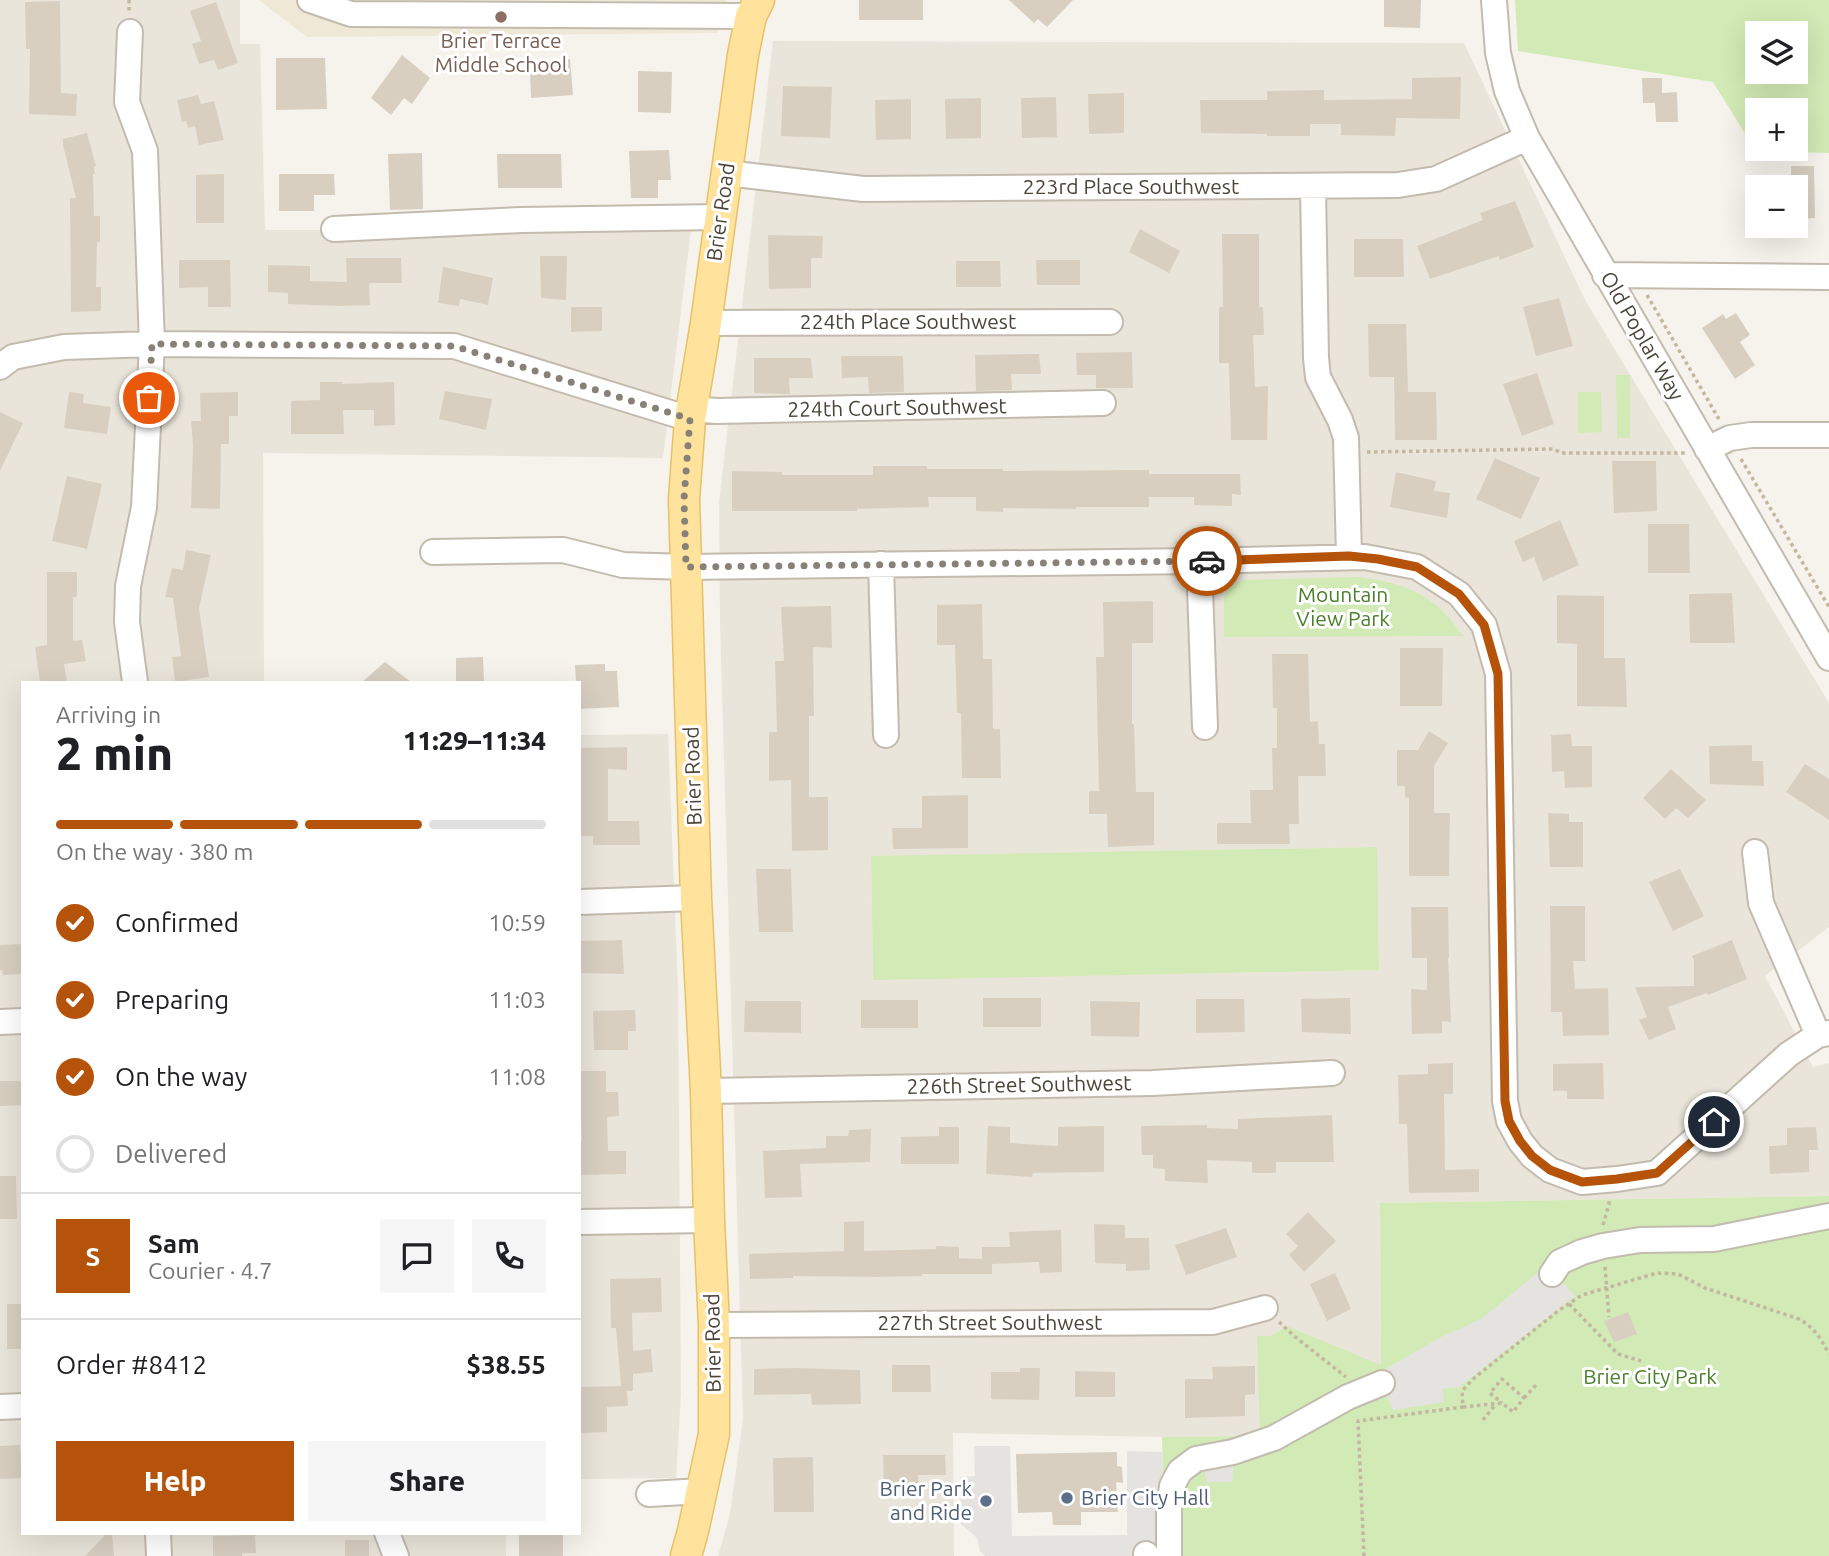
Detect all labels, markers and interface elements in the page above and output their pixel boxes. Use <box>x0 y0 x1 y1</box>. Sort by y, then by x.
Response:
marker: Brier Terrace Middle School <box>493 9 509 25</box>
map controls <box>1745 21 1808 238</box>
button: layers <box>1745 21 1808 84</box>
place label: Brier Terrace Middle School <box>435 28 567 76</box>
button: + <box>1745 98 1808 161</box>
street label: Brier Road <box>701 161 739 263</box>
street label: 223rd Place Southwest <box>1023 174 1239 198</box>
button: − <box>1745 175 1808 238</box>
street label: Old Poplar Way <box>1596 267 1689 404</box>
street label: 224th Place Southwest <box>800 309 1016 333</box>
pin <box>119 368 179 428</box>
icon: bag <box>130 379 168 417</box>
street label: 224th Court Southwest <box>787 393 1007 421</box>
courier <box>1172 526 1242 596</box>
icon: car <box>1188 542 1226 580</box>
park label: Mountain View Park <box>1296 582 1390 630</box>
text: Arriving in <box>56 702 161 727</box>
text: 11:29–11:34 <box>403 726 546 755</box>
street label: Brier Road <box>678 726 706 826</box>
text: 2 min <box>56 727 173 779</box>
text: On the way · 380 m <box>56 839 253 864</box>
icon: check <box>56 904 94 942</box>
text: Confirmed <box>115 908 239 937</box>
text: 10:59 <box>488 910 546 935</box>
icon: check <box>56 981 94 1019</box>
text: Preparing <box>115 985 229 1014</box>
text: 11:03 <box>488 987 546 1012</box>
icon: check <box>56 1058 94 1096</box>
text: On the way <box>115 1062 247 1091</box>
text: 11:08 <box>488 1064 546 1089</box>
street label: 226th Street Southwest <box>906 1070 1132 1098</box>
pin <box>1684 1092 1744 1152</box>
icon: home <box>1695 1103 1733 1141</box>
text: Delivered <box>115 1139 227 1168</box>
button: chat <box>380 1219 454 1293</box>
button: phone <box>472 1219 546 1293</box>
text: Sam <box>148 1229 200 1258</box>
text: S <box>86 1242 100 1271</box>
text: Courier · 4.7 <box>148 1258 272 1283</box>
street label: Brier Road <box>699 1293 725 1393</box>
street label: 227th Street Southwest <box>878 1310 1102 1334</box>
text: Order #8412 <box>56 1350 207 1379</box>
text: $38.55 <box>466 1350 546 1379</box>
park label: Brier City Park <box>1583 1364 1717 1388</box>
button: Help <box>56 1441 294 1521</box>
button: Share <box>308 1441 546 1521</box>
place label: Brier Park and Ride <box>880 1476 972 1524</box>
place label: Brier City Hall <box>1081 1485 1209 1509</box>
marker: Brier City Hall <box>1059 1490 1075 1506</box>
marker: Brier Park and Ride <box>978 1493 994 1509</box>

